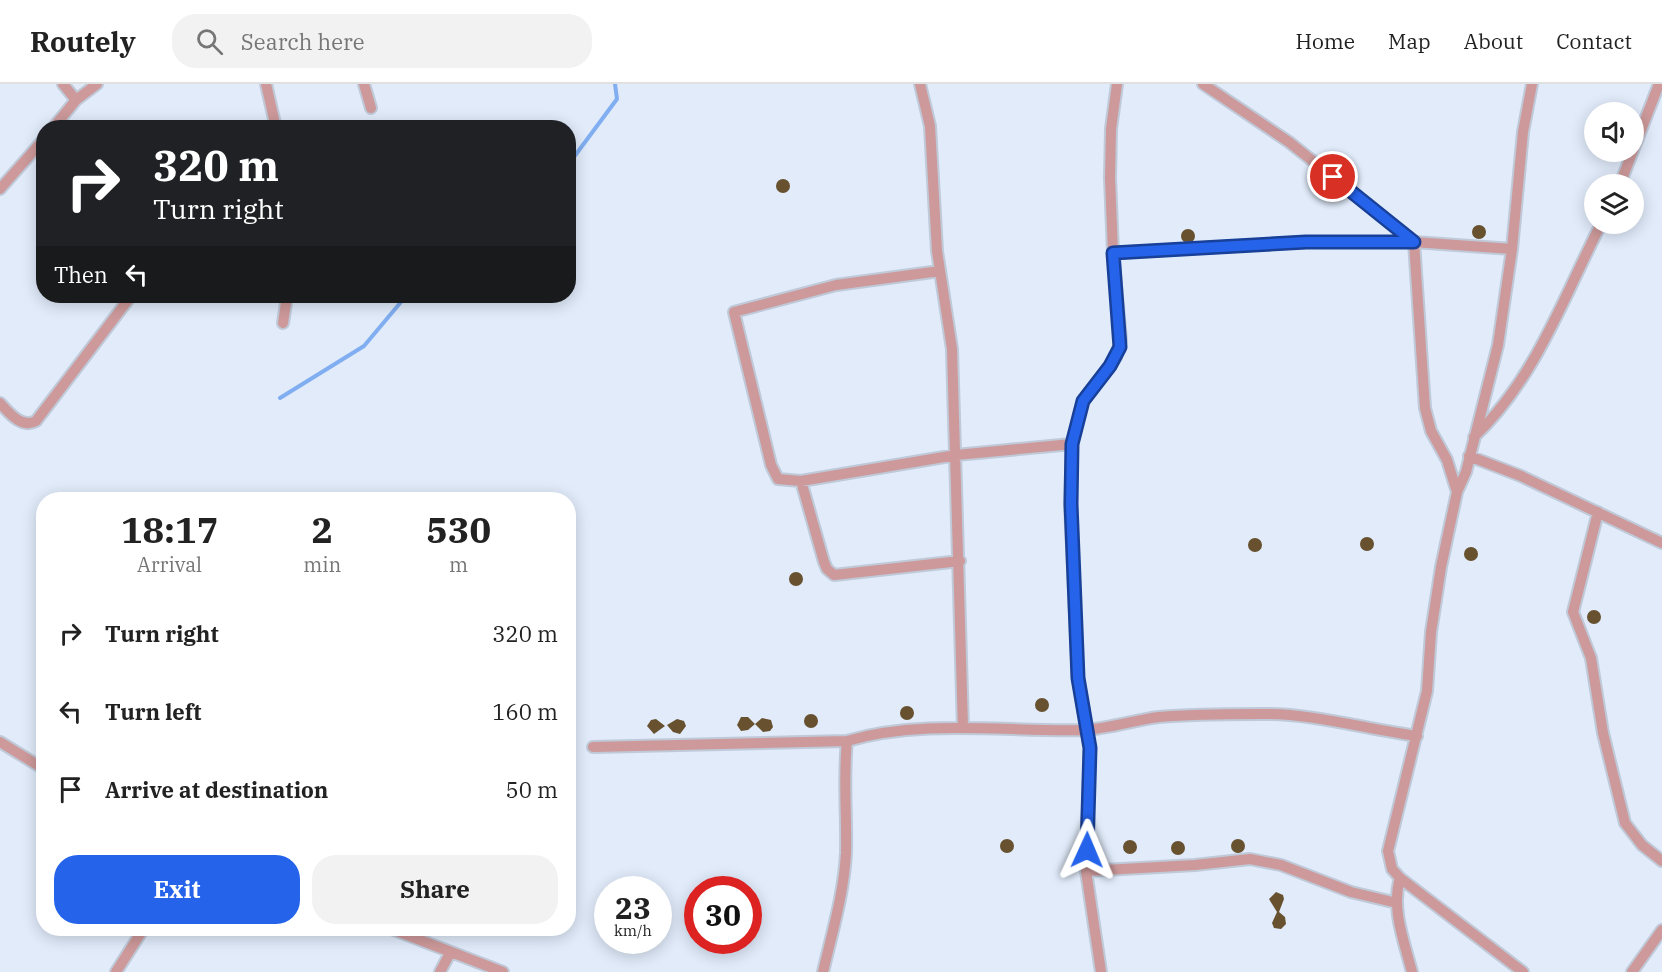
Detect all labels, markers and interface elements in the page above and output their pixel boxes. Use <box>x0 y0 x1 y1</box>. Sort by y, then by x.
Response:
search box <box>172 14 592 68</box>
text: Routely <box>30 23 136 60</box>
icon: search <box>193 25 226 58</box>
text: Search here <box>241 27 365 56</box>
text: Home <box>1295 27 1355 55</box>
text: Map <box>1388 27 1431 55</box>
text: About <box>1464 27 1523 55</box>
text: Contact <box>1556 27 1632 55</box>
map controls <box>1584 102 1644 234</box>
button: sound <box>1584 102 1644 162</box>
text: 320 m <box>153 138 279 193</box>
icon: right <box>54 144 132 222</box>
pin <box>1307 151 1358 202</box>
icon: arrive <box>1316 160 1349 193</box>
button: layers <box>1584 174 1644 234</box>
text: Turn right <box>153 191 284 226</box>
icon: left <box>120 258 153 291</box>
text: Then <box>54 260 108 289</box>
text: 18:17 <box>121 506 218 553</box>
text: 2 <box>311 506 333 553</box>
text: 530 <box>426 506 491 553</box>
text: Arrival <box>137 551 202 578</box>
text: min <box>303 551 341 578</box>
text: m <box>449 551 468 578</box>
icon: right <box>54 617 87 650</box>
text: Turn right <box>105 619 219 648</box>
text: 320 m <box>492 619 558 648</box>
icon: left <box>54 695 87 728</box>
text: Turn left <box>105 697 201 726</box>
text: 160 m <box>492 697 558 726</box>
icon: arrive <box>54 773 87 806</box>
text: Arrive at destination <box>105 775 328 804</box>
text: 50 m <box>506 775 558 804</box>
position arrow <box>1055 818 1119 882</box>
button: Exit <box>54 855 300 924</box>
button: Share <box>312 855 558 924</box>
speed limit sign: 30 <box>684 876 762 954</box>
text: 23 <box>615 888 651 927</box>
text: km/h <box>614 921 652 940</box>

